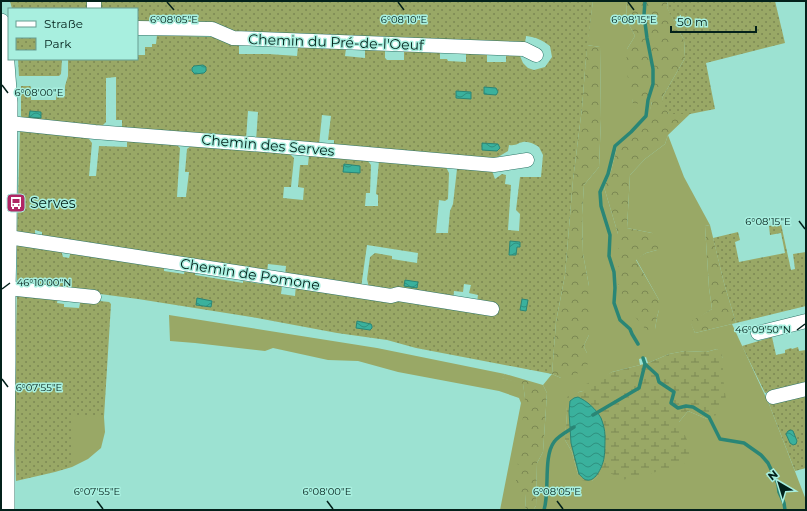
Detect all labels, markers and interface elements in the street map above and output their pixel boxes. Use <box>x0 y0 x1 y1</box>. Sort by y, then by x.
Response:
legend <box>8 8 138 60</box>
scale bar <box>671 8 756 34</box>
text: 6°08'05"E <box>150 13 198 26</box>
text: 6°08'10"E <box>381 13 427 26</box>
text: 6°08'15"E <box>611 13 657 26</box>
text: 50 m <box>677 14 708 29</box>
text: Straße <box>44 16 83 31</box>
street label: Chemin du Pré-de-l'Oeuf <box>248 30 425 54</box>
text: Park <box>44 36 72 51</box>
text: 6°08'00"E <box>15 86 64 99</box>
street label: Chemin des Serves <box>201 130 335 160</box>
bus stop icon: Serves <box>5 192 27 214</box>
place label: Serves <box>30 194 76 212</box>
text: 6°08'15"E <box>745 215 791 228</box>
street label: Chemin de Pomone <box>179 254 321 294</box>
text: 46°10'00"N <box>17 276 71 289</box>
text: 46°09'50"N <box>735 323 791 336</box>
text: 6°07'55"E <box>16 381 63 394</box>
north arrow <box>759 463 799 503</box>
text: N <box>765 467 781 483</box>
text: 6°07'55"E <box>74 485 121 498</box>
text: 6°08'00"E <box>303 485 352 498</box>
text: 6°08'05"E <box>533 485 581 498</box>

